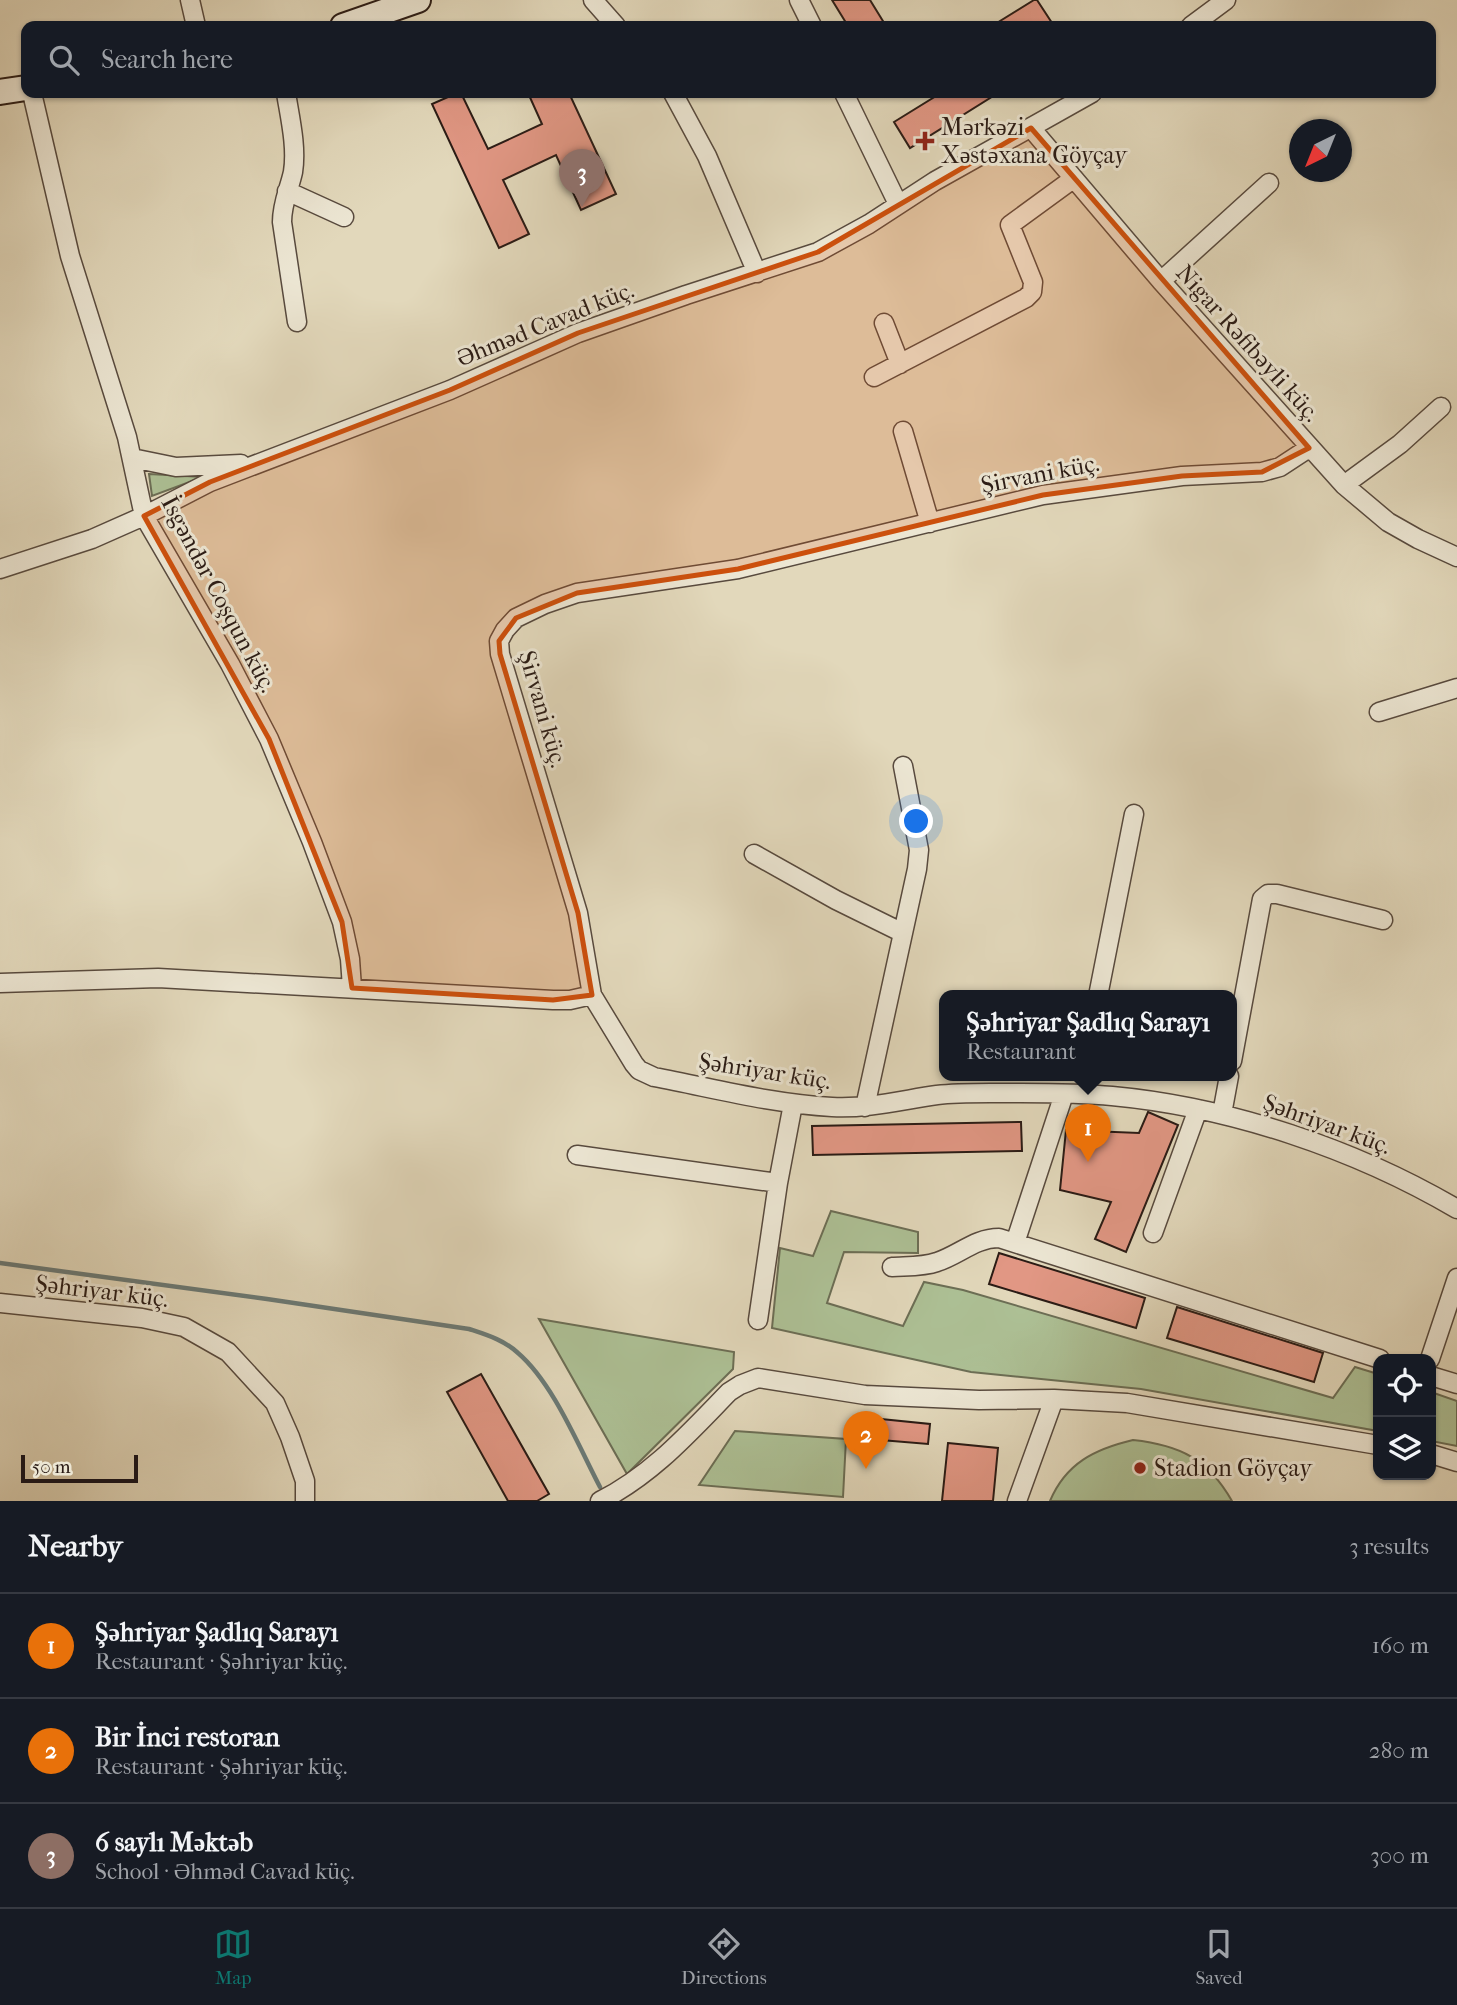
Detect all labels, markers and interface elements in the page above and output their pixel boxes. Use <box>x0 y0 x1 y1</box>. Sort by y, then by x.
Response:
search box <box>21 21 1436 98</box>
icon: search <box>45 41 83 79</box>
text: Search here <box>101 44 233 75</box>
place label: Mərkəzi Xəstəxana Göyçay <box>941 113 1128 170</box>
north arrow <box>1289 119 1352 182</box>
marker: Mərkəzi Xəstəxana Göyçay <box>915 131 935 151</box>
pin: 3 <box>559 149 605 207</box>
street label: Nigar Rəfibəyli küç. <box>1169 259 1326 428</box>
street label: Əhməd Cavad küç. <box>452 276 638 373</box>
street label: Şirvani küç. <box>978 449 1102 500</box>
street label: İsgəndər Coşqun küç. <box>155 491 283 697</box>
street label: Şirvani küç. <box>512 648 573 771</box>
your location <box>899 804 933 838</box>
popup <box>939 990 1237 1081</box>
text: Şəhriyar Şadlıq Sarayı <box>966 1007 1210 1038</box>
text: Restaurant <box>966 1038 1076 1065</box>
street label: Şəhriyar küç. <box>697 1047 833 1096</box>
street label: Şəhriyar küç. <box>1259 1088 1395 1161</box>
pin: 1 <box>1065 1104 1111 1162</box>
street label: Şəhriyar küç. <box>34 1269 170 1314</box>
map controls <box>1373 1354 1436 1480</box>
button: locate <box>1373 1354 1436 1417</box>
pin: 2 <box>843 1411 889 1469</box>
button: layers <box>1373 1417 1436 1480</box>
scale bar <box>21 1452 138 1484</box>
place label: Stadion Göyçay <box>1154 1454 1313 1483</box>
text: 50 m <box>32 1456 71 1478</box>
marker: Stadion Göyçay <box>1132 1460 1148 1476</box>
text: Nearby <box>28 1529 123 1564</box>
text: 3 results <box>1349 1533 1429 1560</box>
text: Şəhriyar Şadlıq Sarayı <box>95 1617 338 1648</box>
text: 1 <box>47 1632 55 1659</box>
text: 160 m <box>1372 1632 1429 1659</box>
text: Restaurant · Şəhriyar küç. <box>95 1648 347 1675</box>
text: Bir İnci restoran <box>95 1722 280 1753</box>
text: 2 <box>45 1737 57 1764</box>
text: 280 m <box>1369 1737 1429 1764</box>
text: Restaurant · Şəhriyar küç. <box>95 1753 347 1780</box>
text: 6 saylı Məktəb <box>95 1827 253 1858</box>
text: 3 <box>46 1842 56 1869</box>
text: 300 m <box>1370 1842 1429 1869</box>
text: School · Əhməd Cavad küç. <box>95 1858 355 1885</box>
tab: Map <box>214 1925 252 1989</box>
tab: Directions <box>681 1925 767 1989</box>
tab: Saved <box>1195 1925 1243 1989</box>

